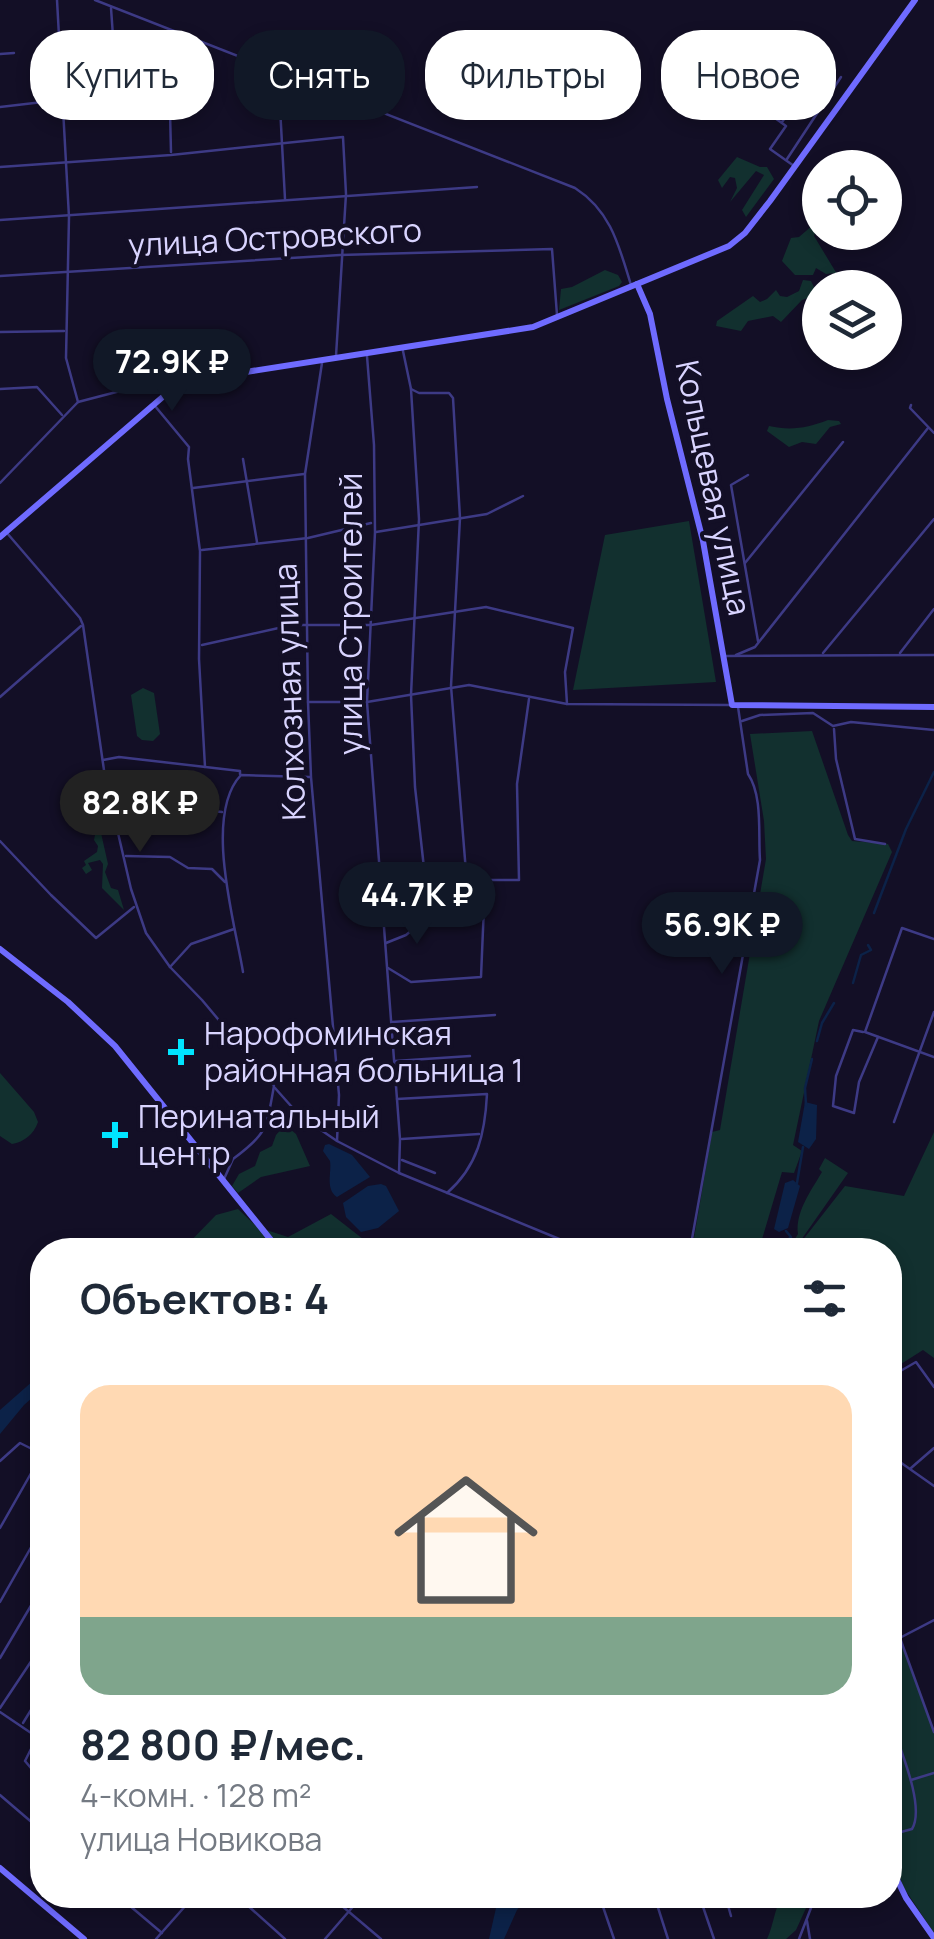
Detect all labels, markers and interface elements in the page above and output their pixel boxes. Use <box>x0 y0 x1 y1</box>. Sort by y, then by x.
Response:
chip: Купить <box>30 30 214 120</box>
chip: Снять <box>234 30 405 120</box>
chip: Фильтры <box>425 30 641 120</box>
chip: Новое <box>661 30 836 120</box>
map controls <box>802 150 902 370</box>
button: locate <box>802 150 902 250</box>
street label: улица Островского <box>127 207 423 267</box>
button: layers <box>802 270 902 370</box>
pin: 72.9K ₽ <box>80 329 264 414</box>
text: 72.9K ₽ <box>115 339 229 383</box>
street label: Кольцевая улица <box>665 356 762 619</box>
street label: улица Строителей <box>328 473 372 755</box>
street label: Колхозная улица <box>263 563 315 821</box>
pin: 82.8K ₽ <box>48 770 232 855</box>
text: 82.8K ₽ <box>82 780 198 824</box>
pin: 44.7K ₽ <box>325 862 509 947</box>
text: 44.7K ₽ <box>360 872 474 916</box>
pin: 56.9K ₽ <box>630 892 814 977</box>
text: 56.9K ₽ <box>664 902 780 946</box>
place label: Нарофоминская районная больница 1 <box>204 1011 524 1092</box>
marker: Нарофоминская районная больница 1 <box>168 1039 194 1065</box>
place label: Перинатальный центр <box>138 1094 380 1175</box>
marker: Перинатальный центр <box>102 1122 128 1148</box>
text: Объектов: 4 <box>80 1269 329 1327</box>
icon: filters <box>797 1271 852 1326</box>
icon: home <box>376 1450 556 1630</box>
text: 82 800 ₽/мес. <box>80 1715 366 1773</box>
text: 4-комн. · 128 m² <box>80 1773 312 1817</box>
text: улица Новикова <box>80 1817 322 1861</box>

